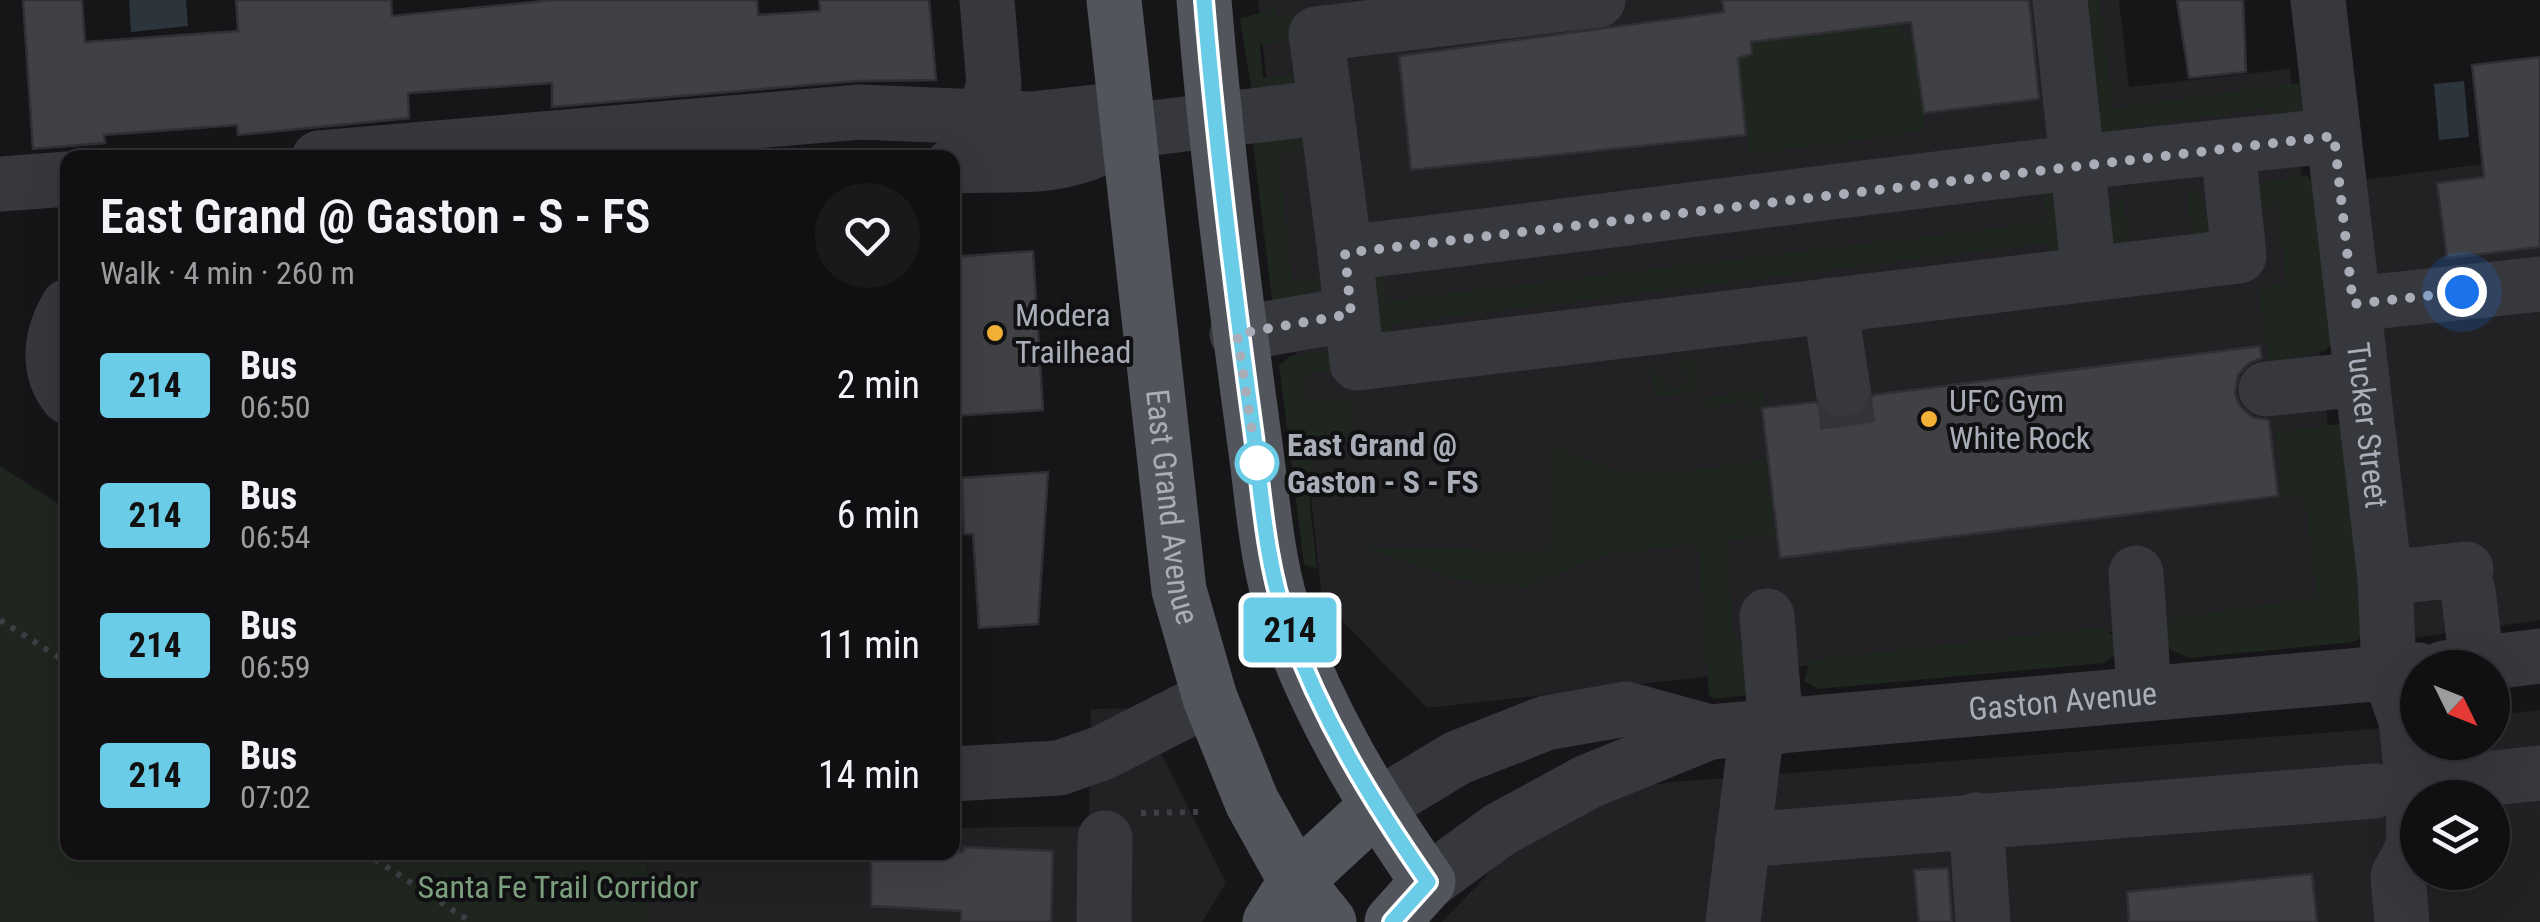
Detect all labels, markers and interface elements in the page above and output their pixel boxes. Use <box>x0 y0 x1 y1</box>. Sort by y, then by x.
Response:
button: heart <box>815 183 920 288</box>
text: East Grand @ Gaston - S - FS <box>100 188 650 245</box>
text: Walk · 4 min · 260 m <box>100 254 355 292</box>
your location <box>2437 267 2487 317</box>
place label: Modera Trailhead <box>1015 296 1131 371</box>
marker: Modera Trailhead <box>984 322 1006 344</box>
street label: Tucker Street <box>2339 340 2396 510</box>
text: Bus <box>240 344 297 388</box>
text: 2 min <box>837 363 920 407</box>
text: 214 <box>128 365 182 406</box>
place label: UFC Gym White Rock <box>1949 382 2091 457</box>
street label: East Grand Avenue <box>1138 387 1207 629</box>
text: 06:50 <box>240 388 311 426</box>
marker: UFC Gym White Rock <box>1918 408 1940 430</box>
place label: East Grand @ Gaston - S - FS <box>1287 426 1479 501</box>
marker: East Grand @ Gaston - S - FS <box>1236 442 1278 484</box>
text: Bus <box>240 474 297 518</box>
text: 6 min <box>837 493 920 537</box>
text: 214 <box>128 495 182 536</box>
text: 06:54 <box>240 518 311 556</box>
line badge: 214 <box>1232 598 1348 662</box>
text: Bus <box>240 604 297 648</box>
text: 214 <box>1263 610 1317 651</box>
text: 11 min <box>818 623 920 667</box>
text: 214 <box>128 625 182 666</box>
text: 06:59 <box>240 648 311 686</box>
north arrow <box>2400 650 2510 760</box>
map controls <box>2400 650 2510 890</box>
street label: Gaston Avenue <box>1967 674 2158 728</box>
text: Bus <box>240 734 297 778</box>
text: 14 min <box>818 753 920 797</box>
text: 214 <box>128 755 182 796</box>
text: 07:02 <box>240 778 311 816</box>
button: layers <box>2400 780 2510 890</box>
park label: Santa Fe Trail Corridor <box>417 868 699 906</box>

